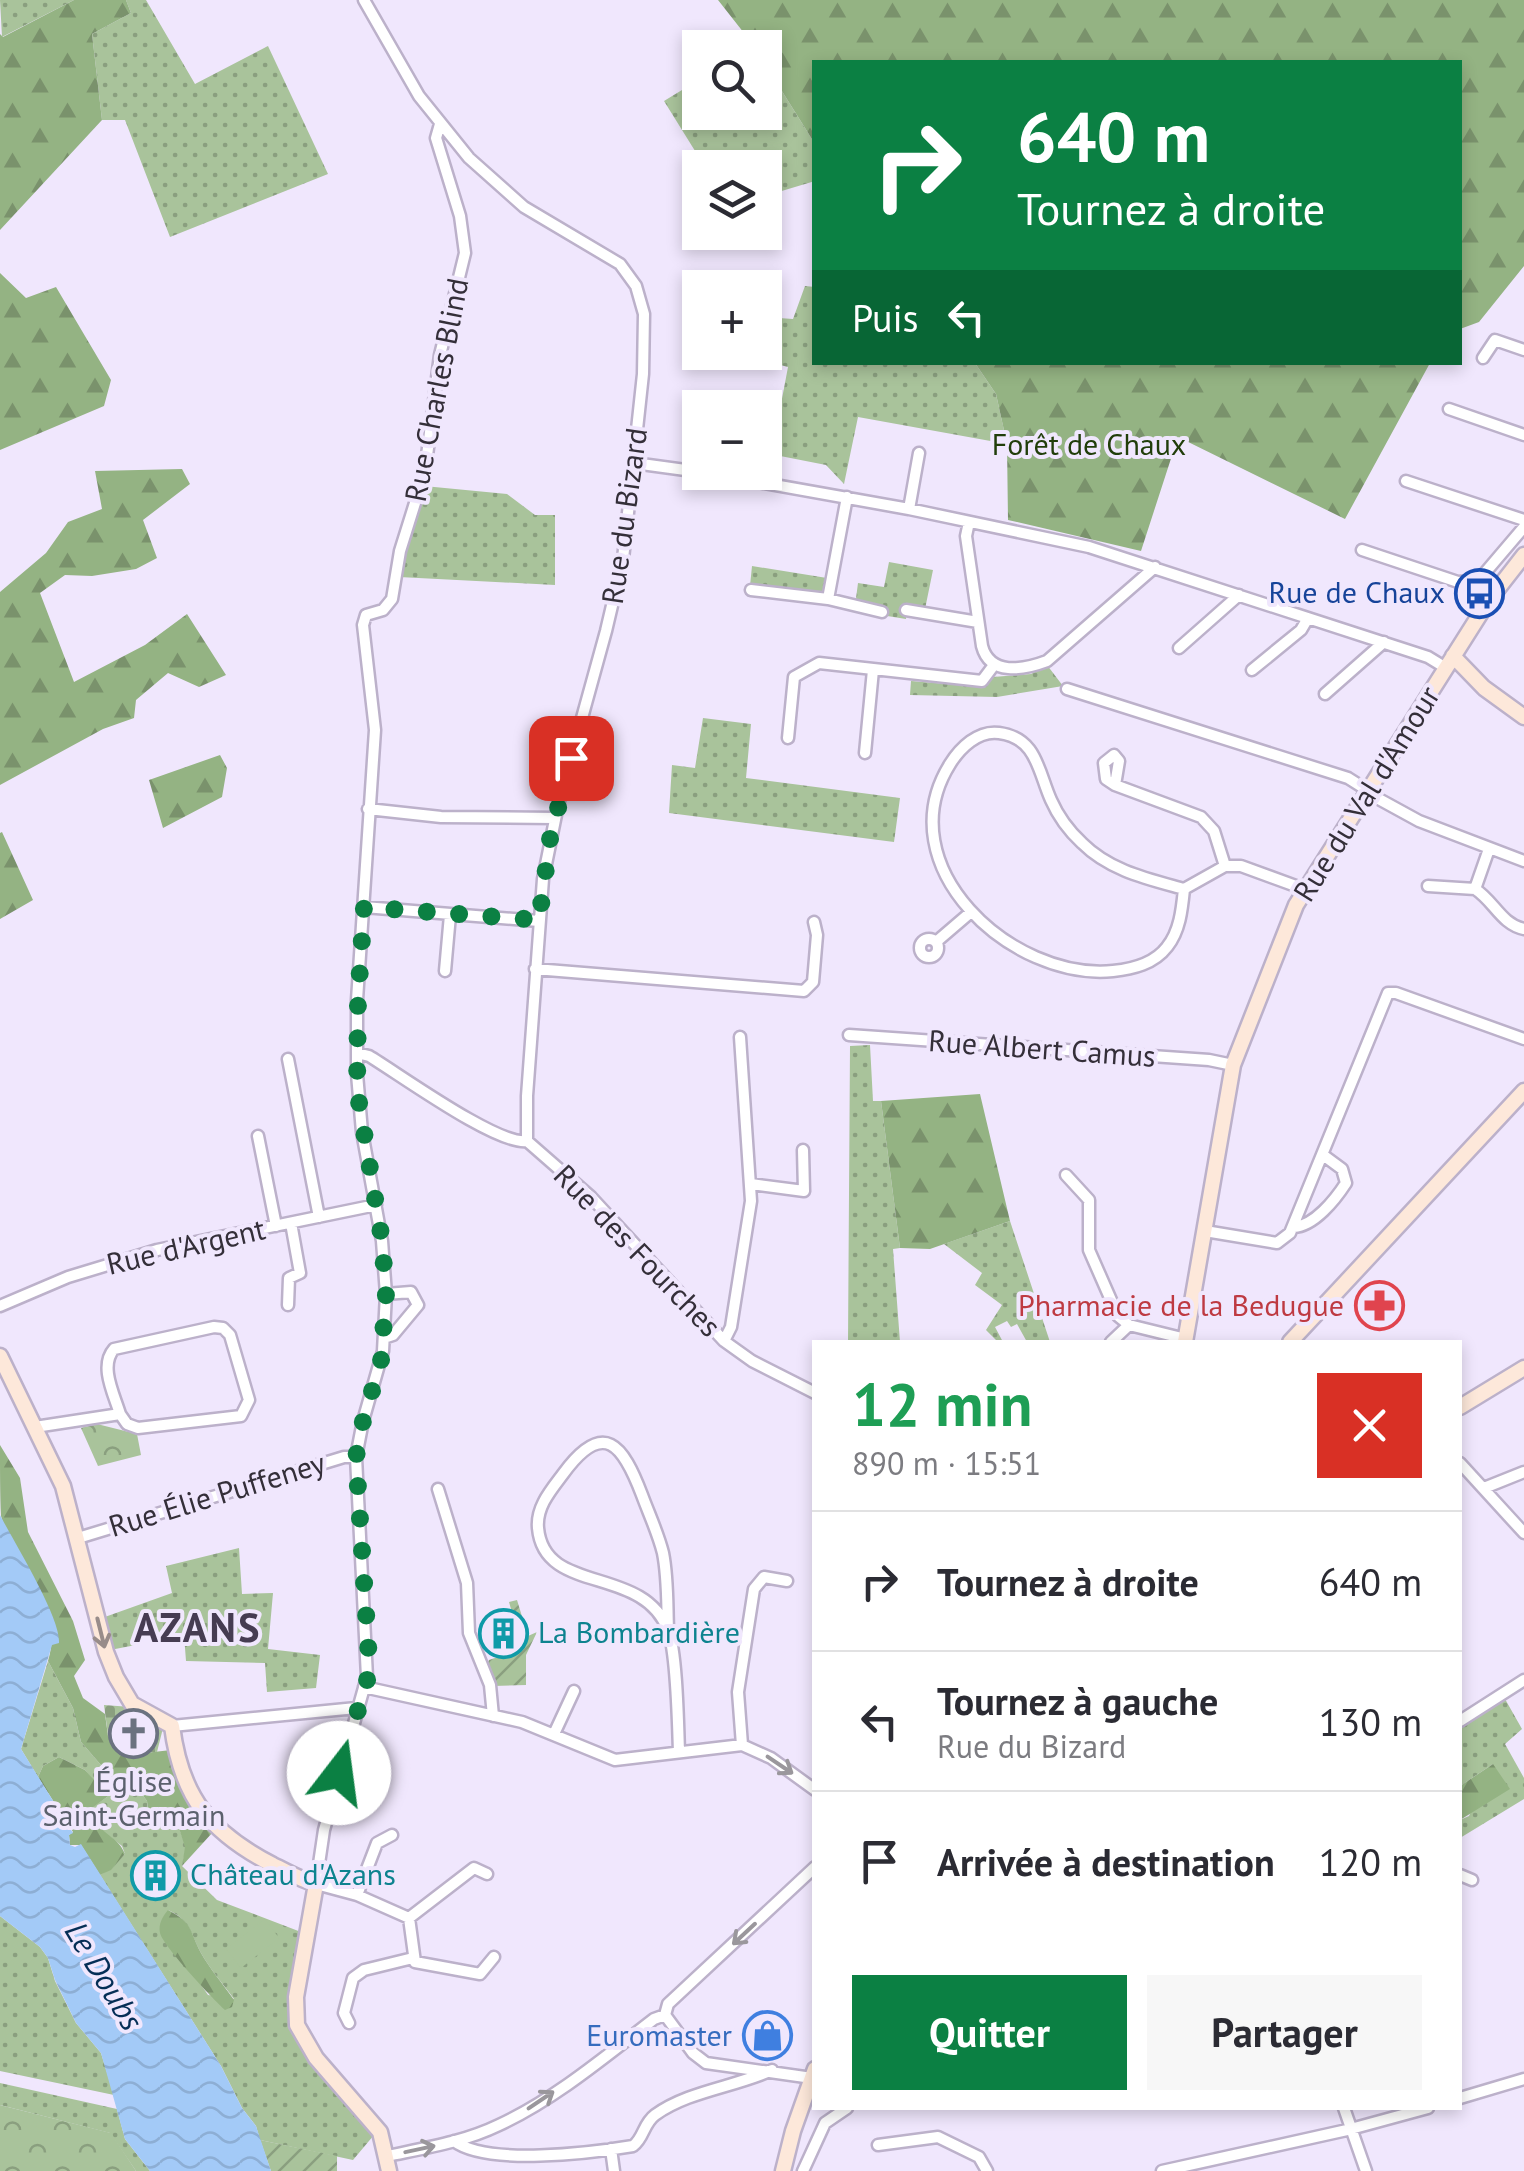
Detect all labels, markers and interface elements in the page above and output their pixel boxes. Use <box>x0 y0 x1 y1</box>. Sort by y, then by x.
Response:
map controls <box>682 30 782 490</box>
button: search <box>682 30 782 130</box>
text: 640 m <box>1017 91 1210 181</box>
icon: right <box>852 100 982 230</box>
button: layers <box>682 150 782 250</box>
text: Tournez à droite <box>1017 179 1325 237</box>
button: + <box>682 270 782 370</box>
street label: Rue Charles Blind <box>395 275 476 505</box>
icon: left <box>939 290 994 345</box>
text: Puis <box>852 293 919 342</box>
button: − <box>682 390 782 490</box>
park label: Forêt de Chaux <box>992 424 1186 463</box>
street label: Rue du Bizard <box>592 425 655 606</box>
bus stop icon: Rue de Chaux <box>1454 567 1506 619</box>
place label: Rue de Chaux <box>1269 572 1445 611</box>
street label: Rue du Val d'Amour <box>1284 678 1448 908</box>
pin <box>529 716 614 801</box>
icon: arrive <box>544 731 599 786</box>
street label: Rue Albert Camus <box>927 1020 1157 1075</box>
street label: Rue des Fourches <box>546 1156 730 1344</box>
street label: Rue d'Argent <box>103 1208 269 1283</box>
pharmacy icon: Pharmacie de la Bedugue <box>1353 1280 1405 1332</box>
place label: Pharmacie de la Bedugue <box>1018 1285 1344 1324</box>
text: 12 min <box>852 1365 1032 1443</box>
button: close <box>1317 1373 1422 1478</box>
street label: Rue Élie Puffeney <box>104 1442 329 1545</box>
text: 890 m · 15:51 <box>852 1442 1041 1484</box>
icon: right <box>852 1554 907 1609</box>
text: Tournez à droite <box>937 1557 1199 1606</box>
text: 640 m <box>1319 1557 1422 1606</box>
district label: AZANS <box>134 1601 262 1653</box>
building icon: La Bombardière <box>477 1607 529 1659</box>
place label: La Bombardière <box>538 1612 740 1651</box>
one-way arrow <box>93 1616 111 1648</box>
text: Tournez à gauche <box>937 1676 1218 1725</box>
icon: left <box>852 1694 907 1749</box>
text: 130 m <box>1319 1697 1422 1746</box>
church icon: Église Saint-Germain <box>108 1707 160 1759</box>
position arrow <box>287 1721 391 1825</box>
text: Rue du Bizard <box>937 1725 1126 1767</box>
one-way arrow <box>765 1754 793 1775</box>
place label: Église Saint-Germain <box>43 1761 225 1834</box>
icon: arrive <box>852 1834 907 1889</box>
text: Arrivée à destination <box>937 1837 1275 1886</box>
text: 120 m <box>1319 1837 1422 1886</box>
building icon: Château d'Azans <box>129 1849 181 1901</box>
place label: Château d'Azans <box>190 1854 396 1893</box>
water label: Le Doubs <box>56 1913 154 2038</box>
one-way arrow <box>733 1922 757 1946</box>
button: Quitter <box>852 1975 1127 2090</box>
button: Partager <box>1147 1975 1422 2090</box>
shop icon: Euromaster <box>741 2010 793 2062</box>
place label: Euromaster <box>586 2015 732 2054</box>
one-way arrow <box>527 2090 555 2111</box>
one-way arrow <box>403 2139 435 2157</box>

